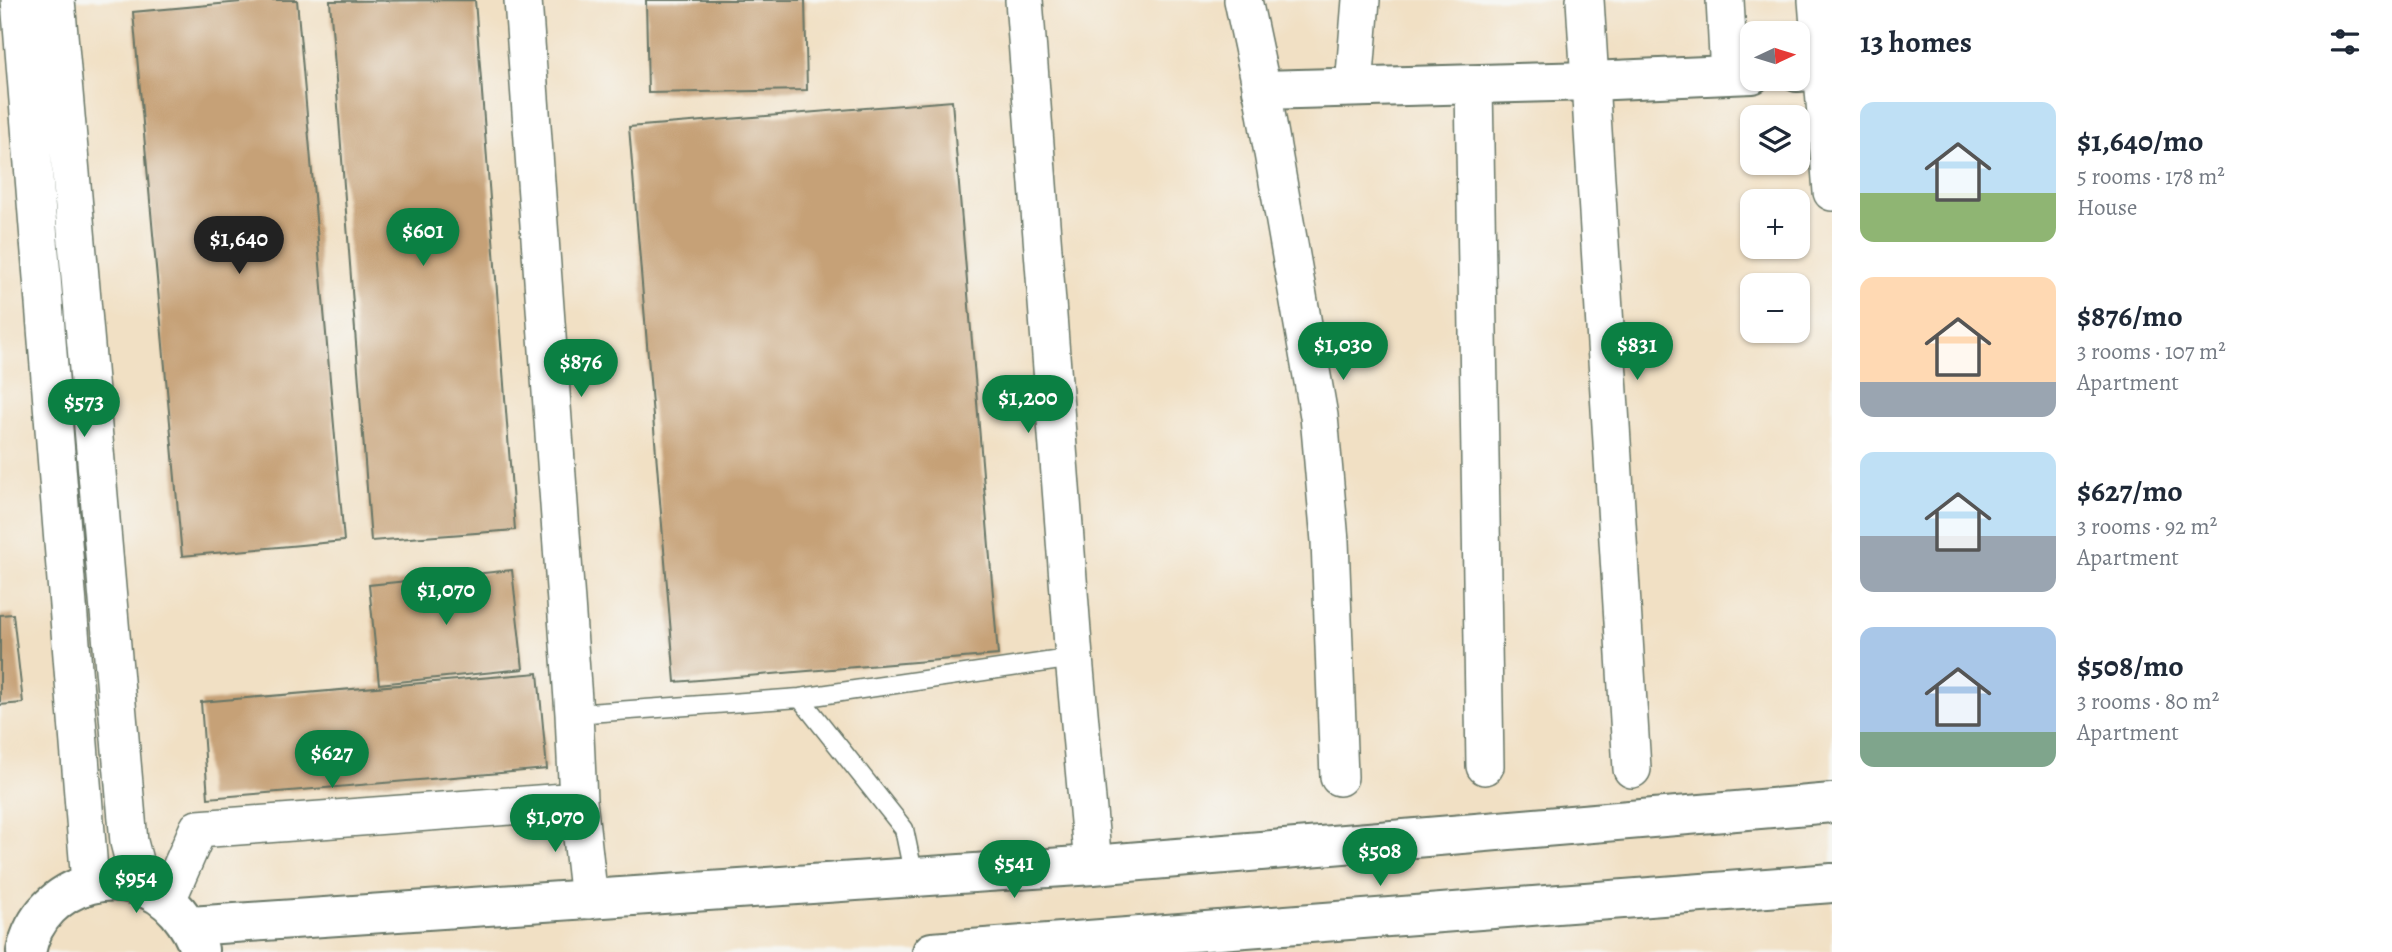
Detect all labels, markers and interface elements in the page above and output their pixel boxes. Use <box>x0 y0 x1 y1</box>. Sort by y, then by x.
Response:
north arrow <box>1740 21 1810 91</box>
map controls <box>1740 21 1810 343</box>
text: 13 homes <box>1860 22 1972 62</box>
icon: filters <box>2326 23 2364 61</box>
button: layers <box>1740 105 1810 175</box>
text: $1,640/mo <box>2077 121 2203 161</box>
icon: home <box>1916 130 2000 214</box>
text: 5 rooms · 178 m² <box>2077 161 2225 192</box>
button: + <box>1740 189 1810 259</box>
text: House <box>2077 192 2137 223</box>
pin: $601 <box>382 208 464 268</box>
text: $601 <box>402 215 444 246</box>
pin: $1,640 <box>182 216 296 276</box>
text: $1,640 <box>210 223 268 254</box>
button: − <box>1740 273 1810 343</box>
text: $876/mo <box>2077 296 2183 336</box>
icon: home <box>1916 305 2000 389</box>
pin: $1,030 <box>1286 322 1400 382</box>
pin: $831 <box>1596 322 1678 382</box>
text: $1,030 <box>1314 329 1372 360</box>
text: $831 <box>1617 329 1657 360</box>
text: 3 rooms · 107 m² <box>2077 336 2226 367</box>
pin: $876 <box>540 340 622 399</box>
text: $876 <box>560 346 602 377</box>
text: Apartment <box>2077 367 2179 398</box>
pin: $1,200 <box>971 376 1085 435</box>
pin: $573 <box>43 380 125 439</box>
text: $1,200 <box>998 382 1058 413</box>
text: $573 <box>64 386 104 417</box>
text: $627/mo <box>2077 471 2183 511</box>
icon: home <box>1916 480 2000 564</box>
text: 3 rooms · 92 m² <box>2077 511 2217 542</box>
text: Apartment <box>2077 542 2179 573</box>
pin: $1,070 <box>389 568 503 627</box>
text: $1,070 <box>417 574 475 605</box>
text: $508/mo <box>2077 646 2184 686</box>
icon: home <box>1916 655 2000 739</box>
text: 3 rooms · 80 m² <box>2077 686 2219 717</box>
text: Apartment <box>2077 717 2179 748</box>
pin: $627 <box>291 730 373 790</box>
text: $627 <box>311 737 353 768</box>
pin: $1,070 <box>498 794 612 854</box>
text: $1,070 <box>526 801 584 832</box>
pin: $508 <box>1339 828 1421 888</box>
text: $508 <box>1358 835 1402 866</box>
pin: $541 <box>973 841 1055 900</box>
text: $541 <box>994 847 1034 878</box>
pin: $954 <box>95 856 177 915</box>
text: $954 <box>115 862 157 893</box>

